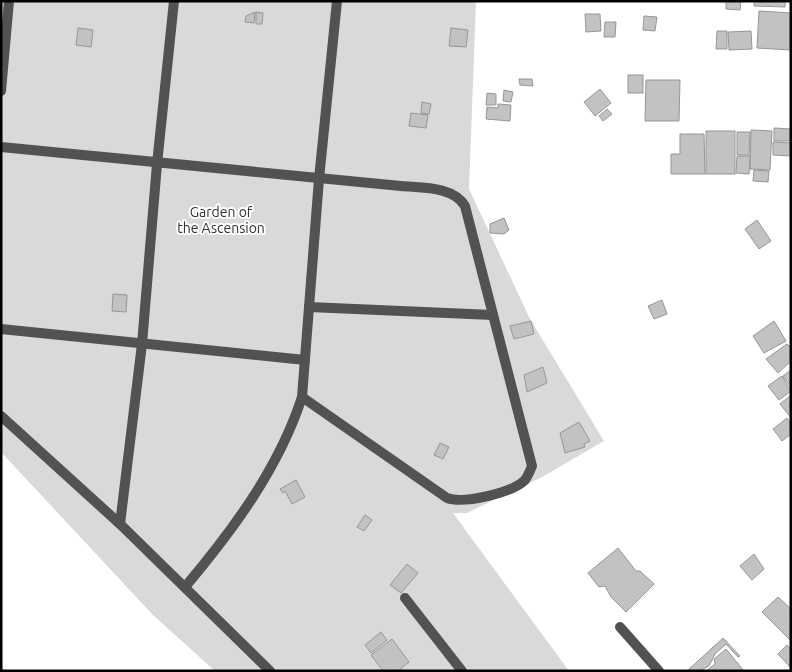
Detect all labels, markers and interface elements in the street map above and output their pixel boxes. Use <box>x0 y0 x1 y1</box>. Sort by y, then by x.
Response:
park label: Garden of the Ascension <box>177 204 265 236</box>

